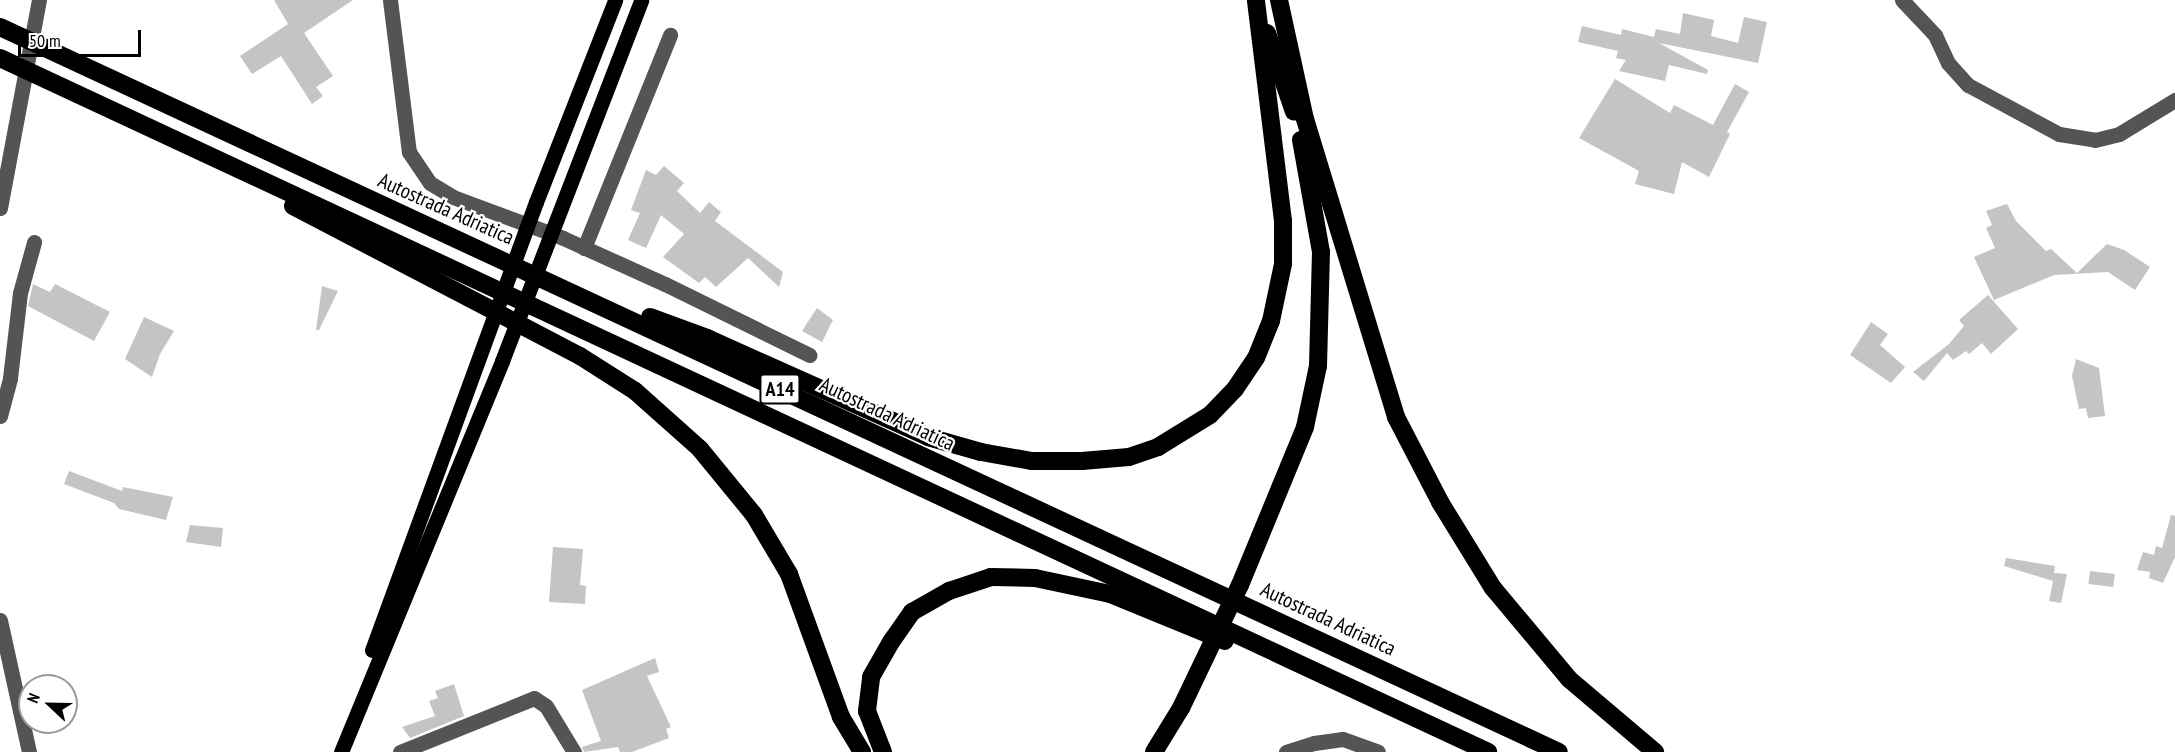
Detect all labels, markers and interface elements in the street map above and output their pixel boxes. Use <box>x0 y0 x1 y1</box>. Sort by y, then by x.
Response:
scale bar <box>21 18 144 56</box>
text: 50 m <box>29 29 61 52</box>
street label: Autostrada Adriatica <box>374 168 518 250</box>
road number: A14 <box>759 372 801 406</box>
street label: Autostrada Adriatica <box>815 372 959 456</box>
street label: Autostrada Adriatica <box>1256 577 1400 661</box>
north arrow <box>18 674 78 734</box>
text: N <box>22 690 44 706</box>

